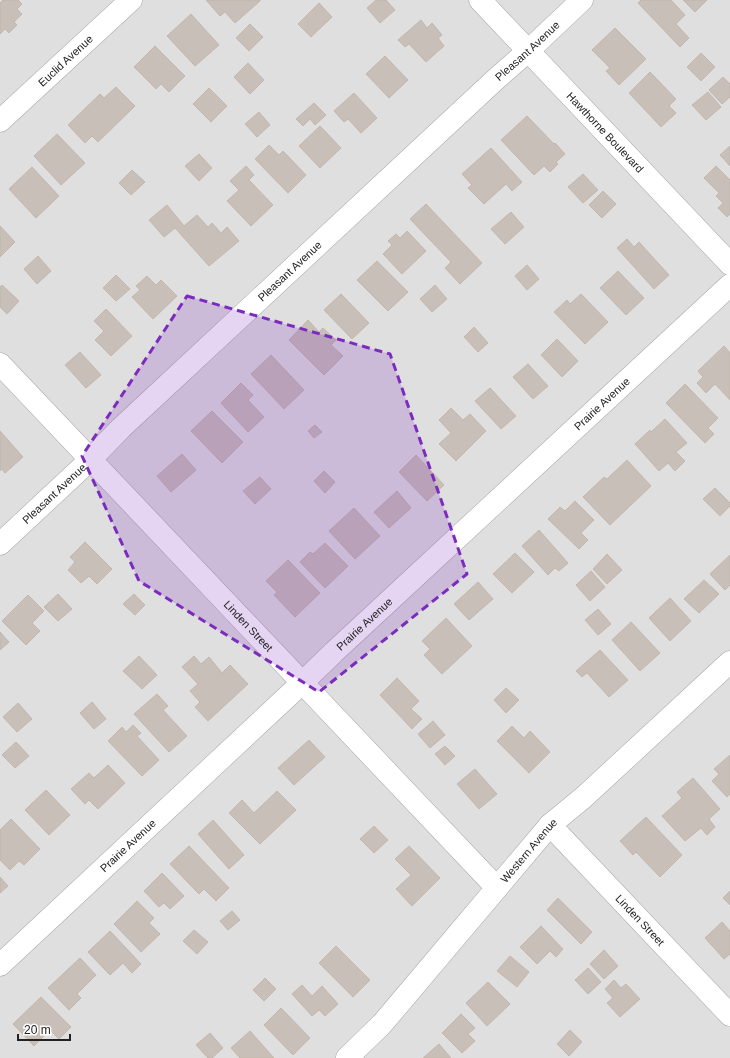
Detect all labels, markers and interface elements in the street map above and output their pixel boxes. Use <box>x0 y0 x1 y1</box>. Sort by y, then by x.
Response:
street label: Pleasant Avenue <box>493 19 562 83</box>
street label: Euclid Avenue <box>36 33 95 89</box>
street label: Hawthorne Boulevard <box>564 90 646 175</box>
street label: Pleasant Avenue <box>255 239 324 304</box>
street label: Prairie Avenue <box>572 375 632 432</box>
street label: Pleasant Avenue <box>20 461 88 526</box>
street label: Prairie Avenue <box>334 595 395 653</box>
street label: Linden Street <box>222 598 275 654</box>
street label: Western Avenue <box>498 816 559 885</box>
street label: Prairie Avenue <box>98 817 158 874</box>
street label: Linden Street <box>613 892 667 948</box>
scale bar <box>18 1016 70 1042</box>
text: 20 m <box>24 1023 51 1037</box>

